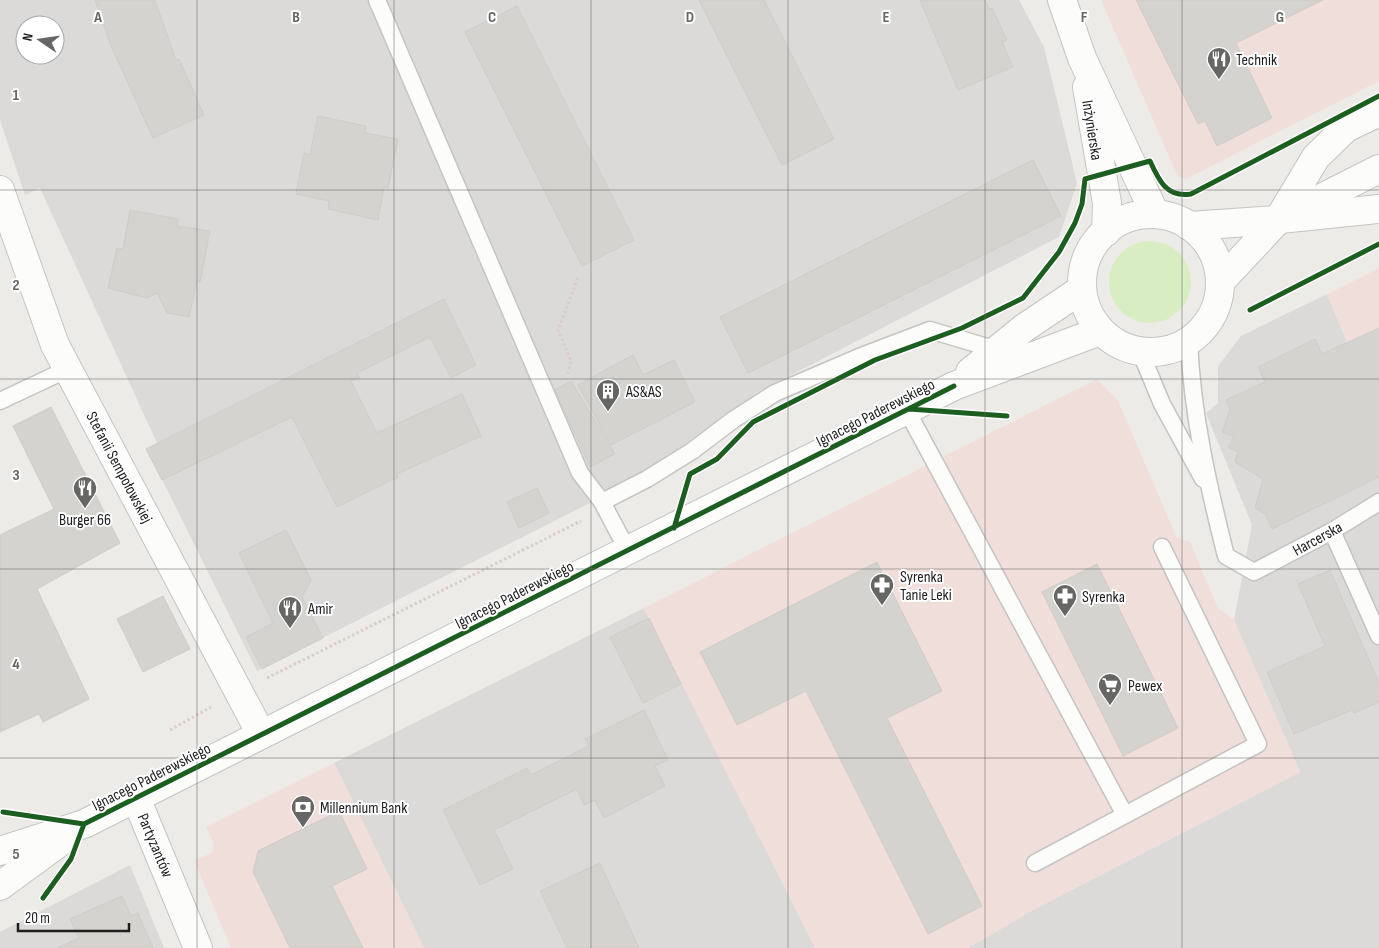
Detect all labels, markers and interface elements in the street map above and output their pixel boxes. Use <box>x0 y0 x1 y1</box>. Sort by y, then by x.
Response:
text: A <box>93 8 102 27</box>
text: B <box>292 8 300 27</box>
text: C <box>488 8 496 27</box>
text: D <box>686 8 694 27</box>
text: E <box>883 8 890 27</box>
text: F <box>1081 8 1088 27</box>
text: G <box>1276 8 1284 27</box>
north arrow <box>15 15 65 65</box>
text: N <box>19 32 37 43</box>
restaurant icon: Technik <box>1206 46 1232 80</box>
place label: Technik <box>1236 51 1277 70</box>
text: 1 <box>13 86 20 105</box>
street label: Inżynierska <box>1077 99 1106 162</box>
text: 2 <box>12 276 20 295</box>
street label: Ignacego Paderewskiego <box>813 375 938 451</box>
building icon: AS&AS <box>595 378 621 412</box>
place label: AS&AS <box>625 383 662 402</box>
street label: Stefanii Sempołowskiej <box>81 409 156 527</box>
text: 3 <box>12 466 20 485</box>
restaurant icon: Burger 66 <box>72 475 98 509</box>
place label: Burger 66 <box>59 511 111 530</box>
street label: Harcerska <box>1290 518 1346 561</box>
street label: Ignacego Paderewskiego <box>452 557 577 633</box>
place label: Syrenka Tanie Leki <box>900 568 952 605</box>
pharmacy icon: Syrenka Tanie Leki <box>869 572 895 606</box>
pharmacy icon: Syrenka <box>1052 583 1078 617</box>
place label: Syrenka <box>1082 588 1125 607</box>
restaurant icon: Amir <box>277 595 303 629</box>
place label: Amir <box>307 600 333 619</box>
text: 4 <box>12 655 20 674</box>
supermarket icon: Pewex <box>1097 672 1123 706</box>
place label: Pewex <box>1128 677 1162 696</box>
street label: Ignacego Paderewskiego <box>89 739 214 815</box>
bank icon: Millennium Bank <box>290 794 316 828</box>
place label: Millennium Bank <box>320 799 407 818</box>
street label: Partyzantów <box>133 811 177 881</box>
text: 5 <box>12 845 20 864</box>
scale bar <box>18 900 129 932</box>
text: 20 m <box>25 909 50 928</box>

